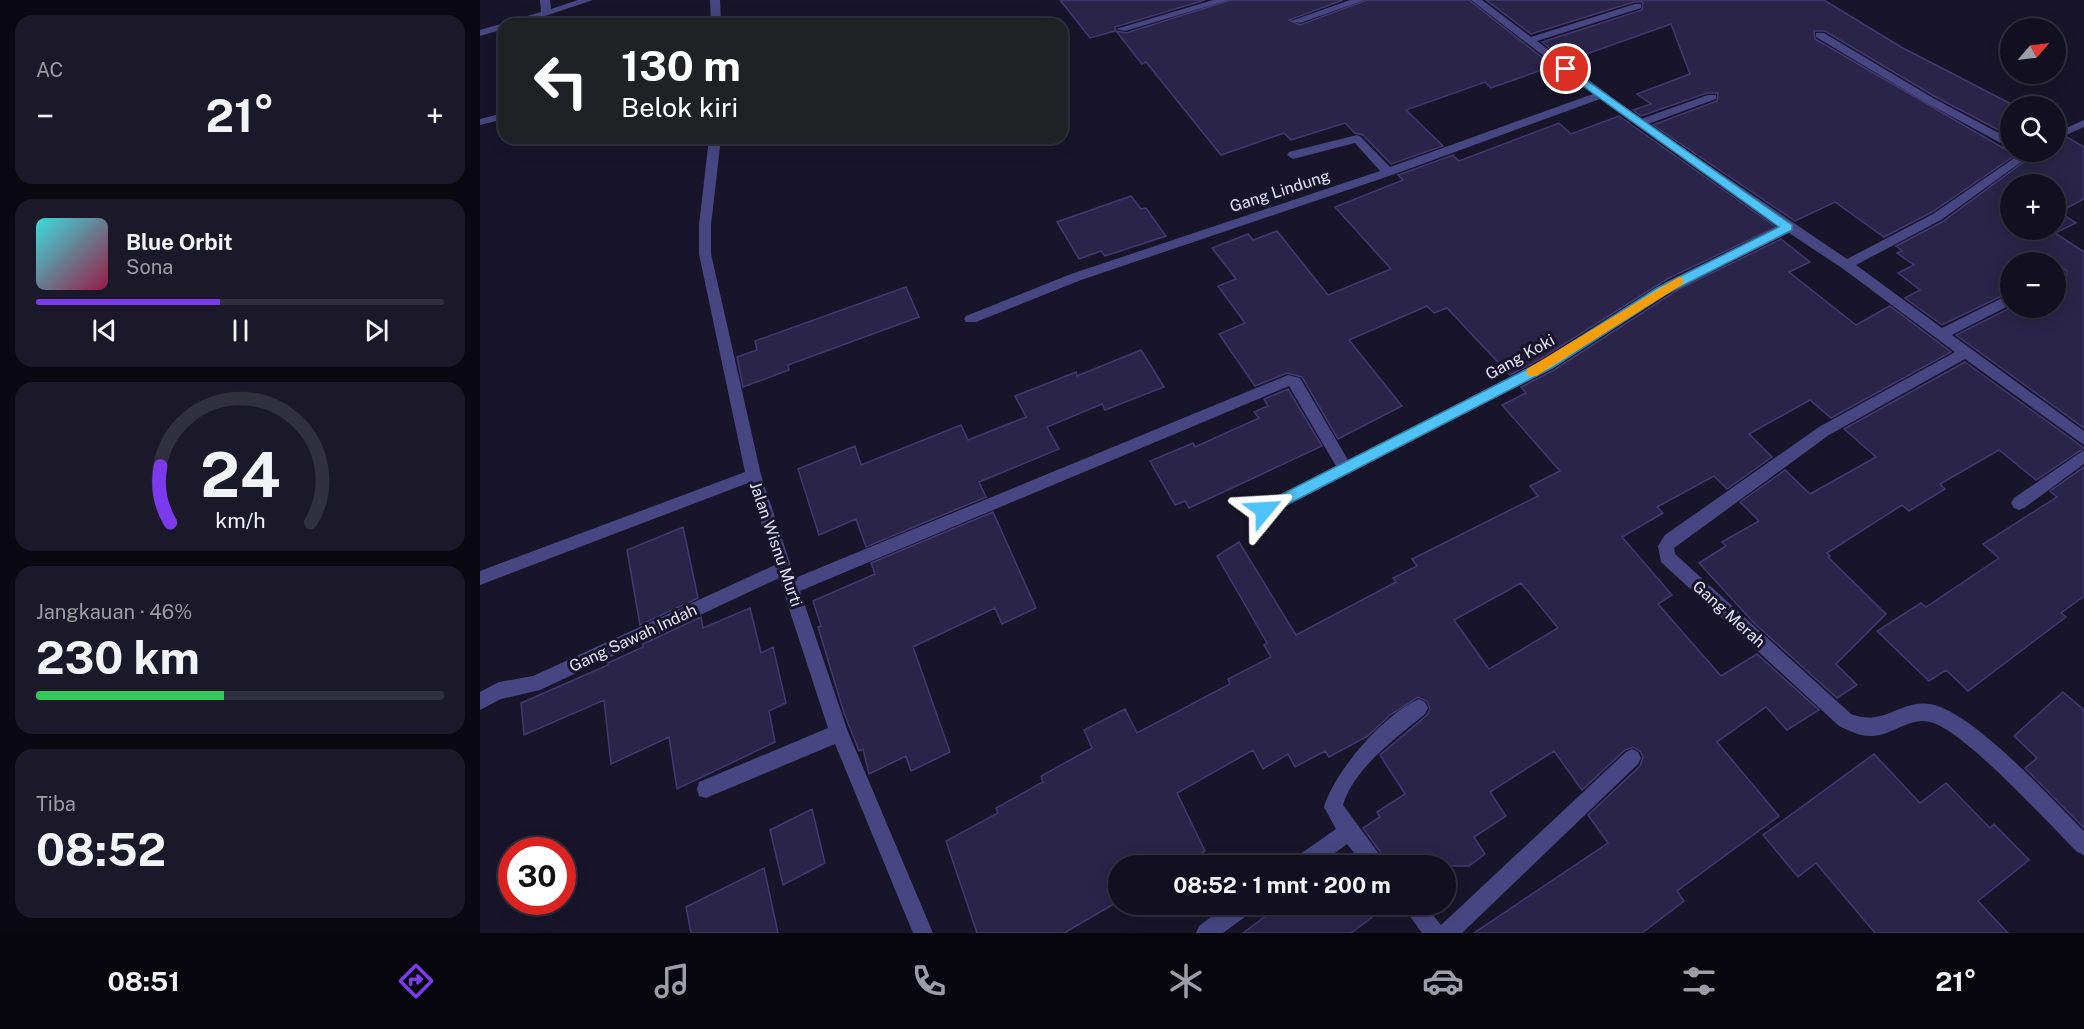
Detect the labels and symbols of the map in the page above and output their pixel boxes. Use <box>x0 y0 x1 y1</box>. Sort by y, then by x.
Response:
north arrow <box>2000 18 2066 84</box>
pin <box>1540 43 1591 94</box>
street label: Gang Lindung <box>1227 166 1333 216</box>
street label: Gang Koki <box>1482 330 1558 384</box>
position arrow <box>1232 478 1296 542</box>
street label: Jalan Wisnu Murti <box>746 479 806 609</box>
street label: Gang Merah <box>1689 577 1769 651</box>
street label: Gang Sawah Indah <box>566 600 700 676</box>
speed limit sign: 30 <box>498 837 576 915</box>

